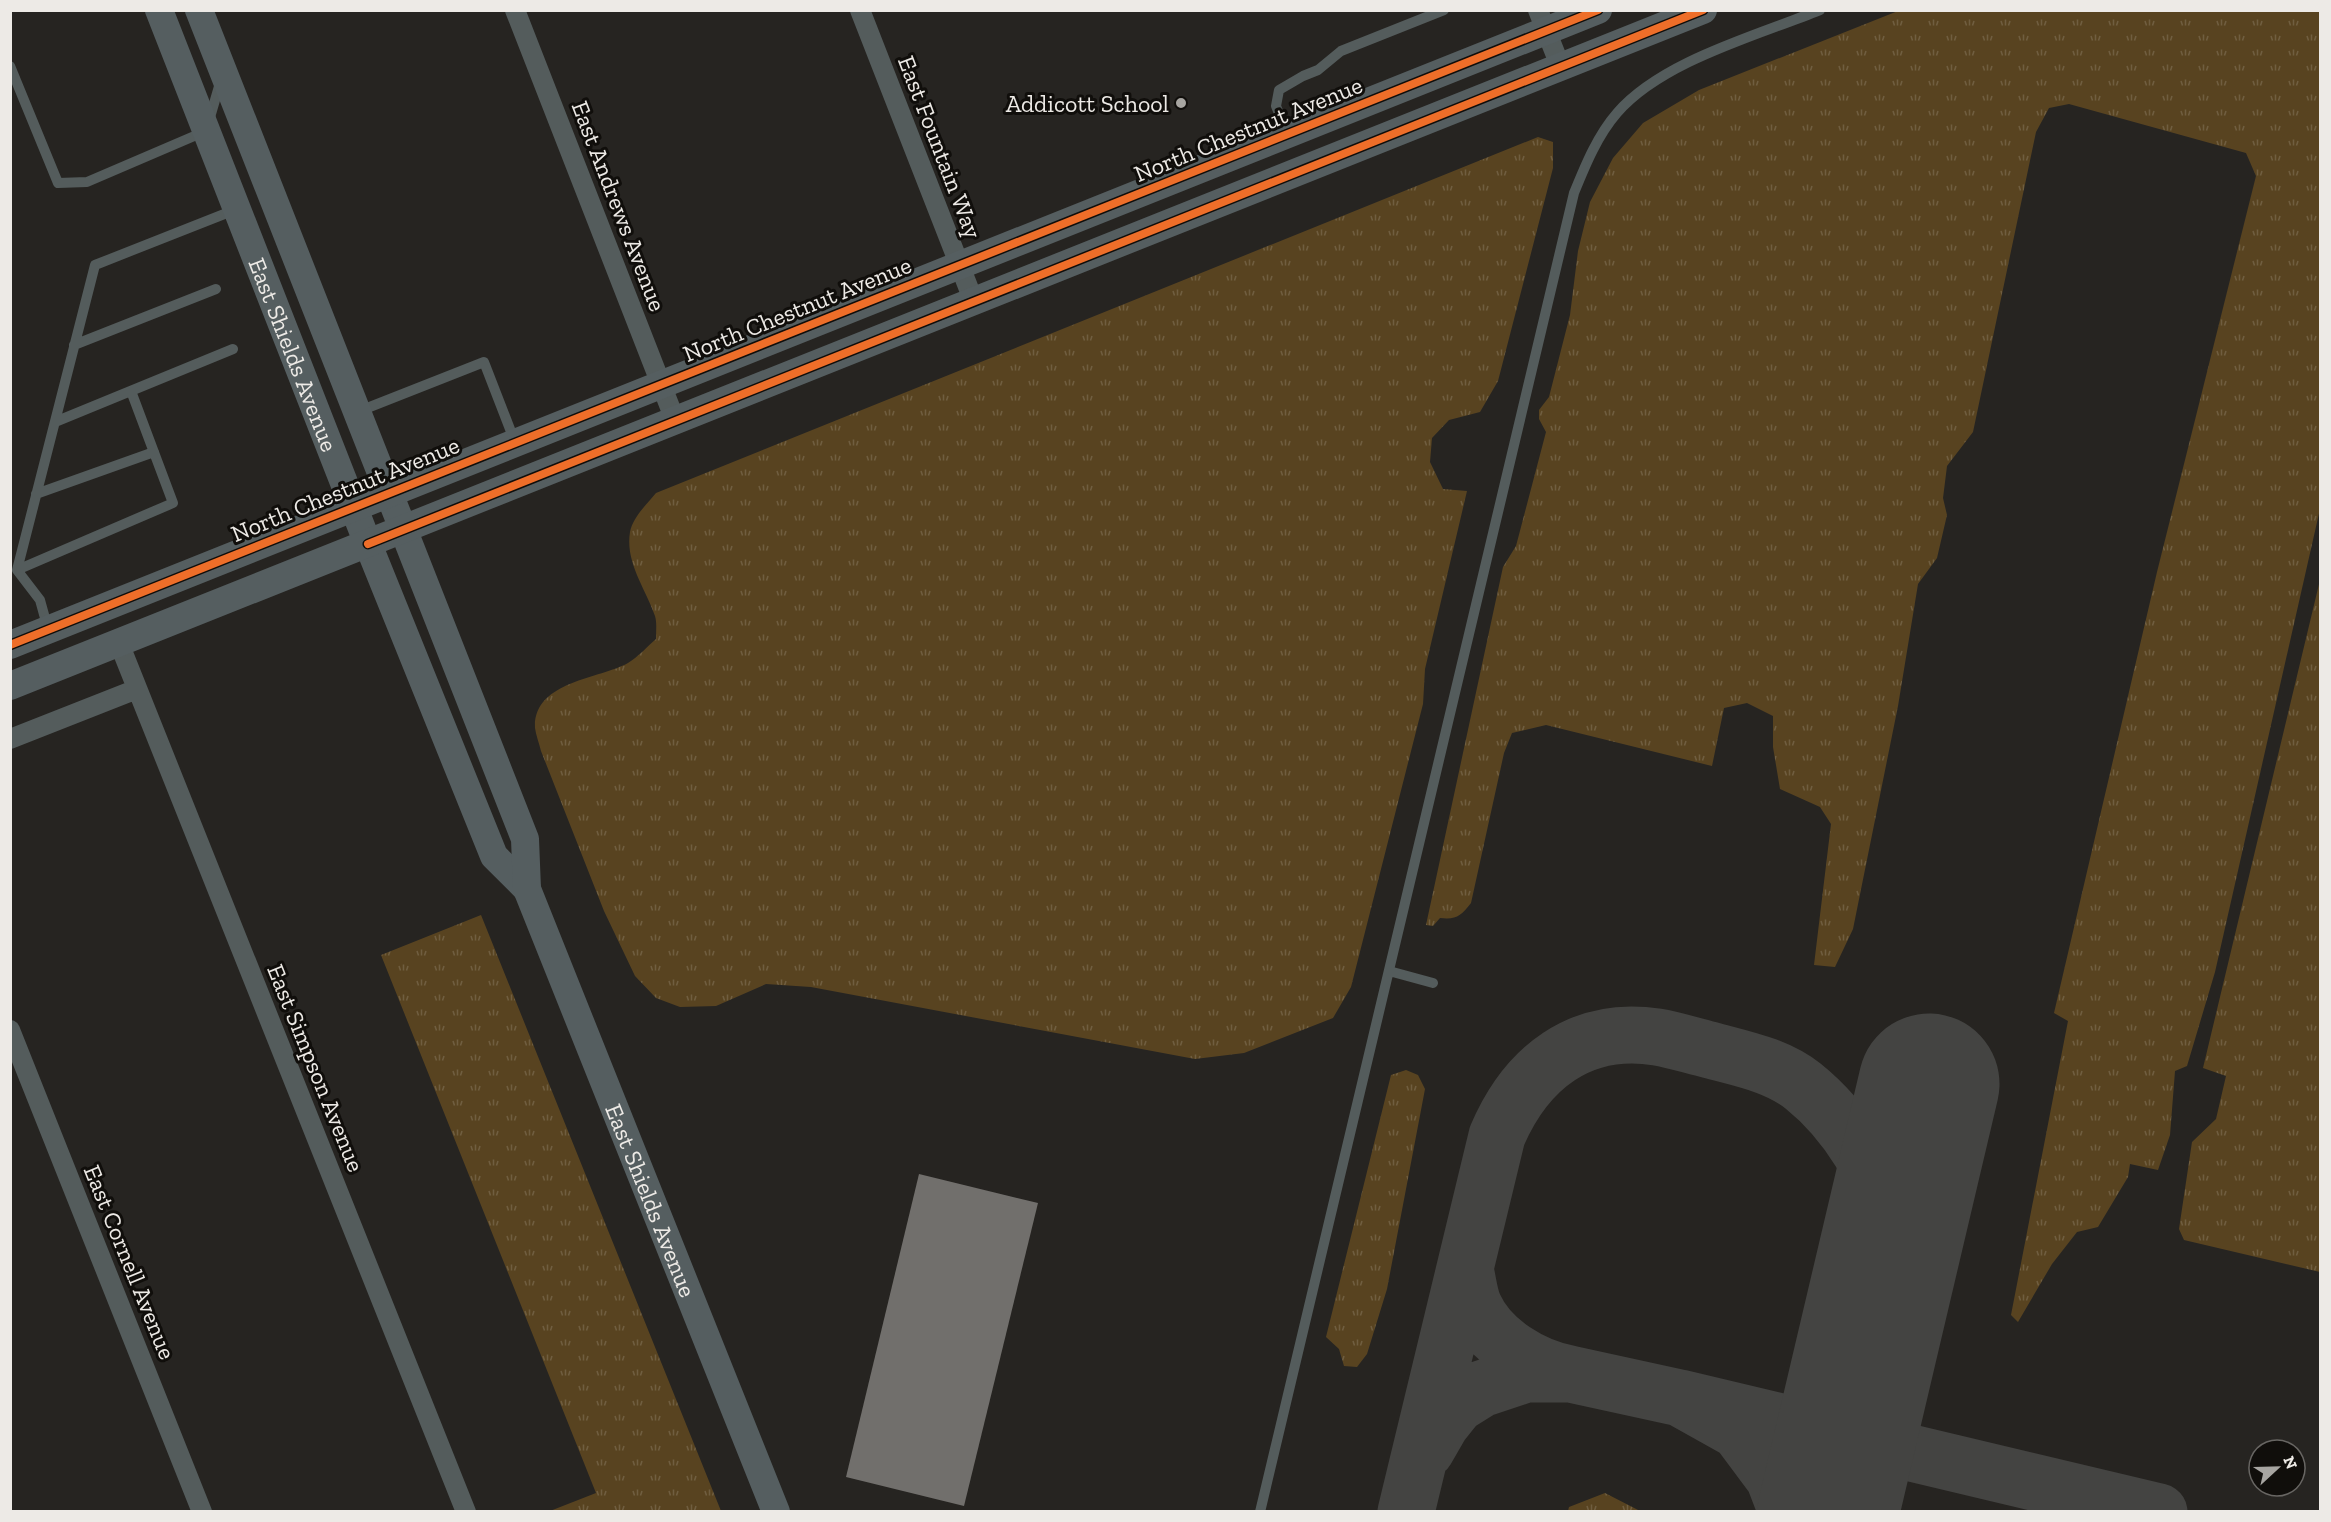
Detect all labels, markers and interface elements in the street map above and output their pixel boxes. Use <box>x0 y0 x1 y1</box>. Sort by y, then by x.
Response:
street label: East Fountain Way <box>892 52 988 243</box>
street label: North Chestnut Avenue <box>1130 70 1366 188</box>
place label: Addicott School <box>1006 89 1169 118</box>
marker: Addicott School <box>1174 96 1188 110</box>
street label: East Andrews Avenue <box>566 97 672 315</box>
street label: North Chestnut Avenue <box>679 250 915 368</box>
street label: East Shields Avenue <box>243 253 345 456</box>
street label: North Chestnut Avenue <box>227 430 463 548</box>
street label: East Simpson Avenue <box>261 960 371 1176</box>
street label: East Shields Avenue <box>600 1099 703 1301</box>
street label: East Cornell Avenue <box>78 1161 182 1363</box>
north arrow <box>2247 1438 2307 1498</box>
text: N <box>2279 1453 2302 1472</box>

